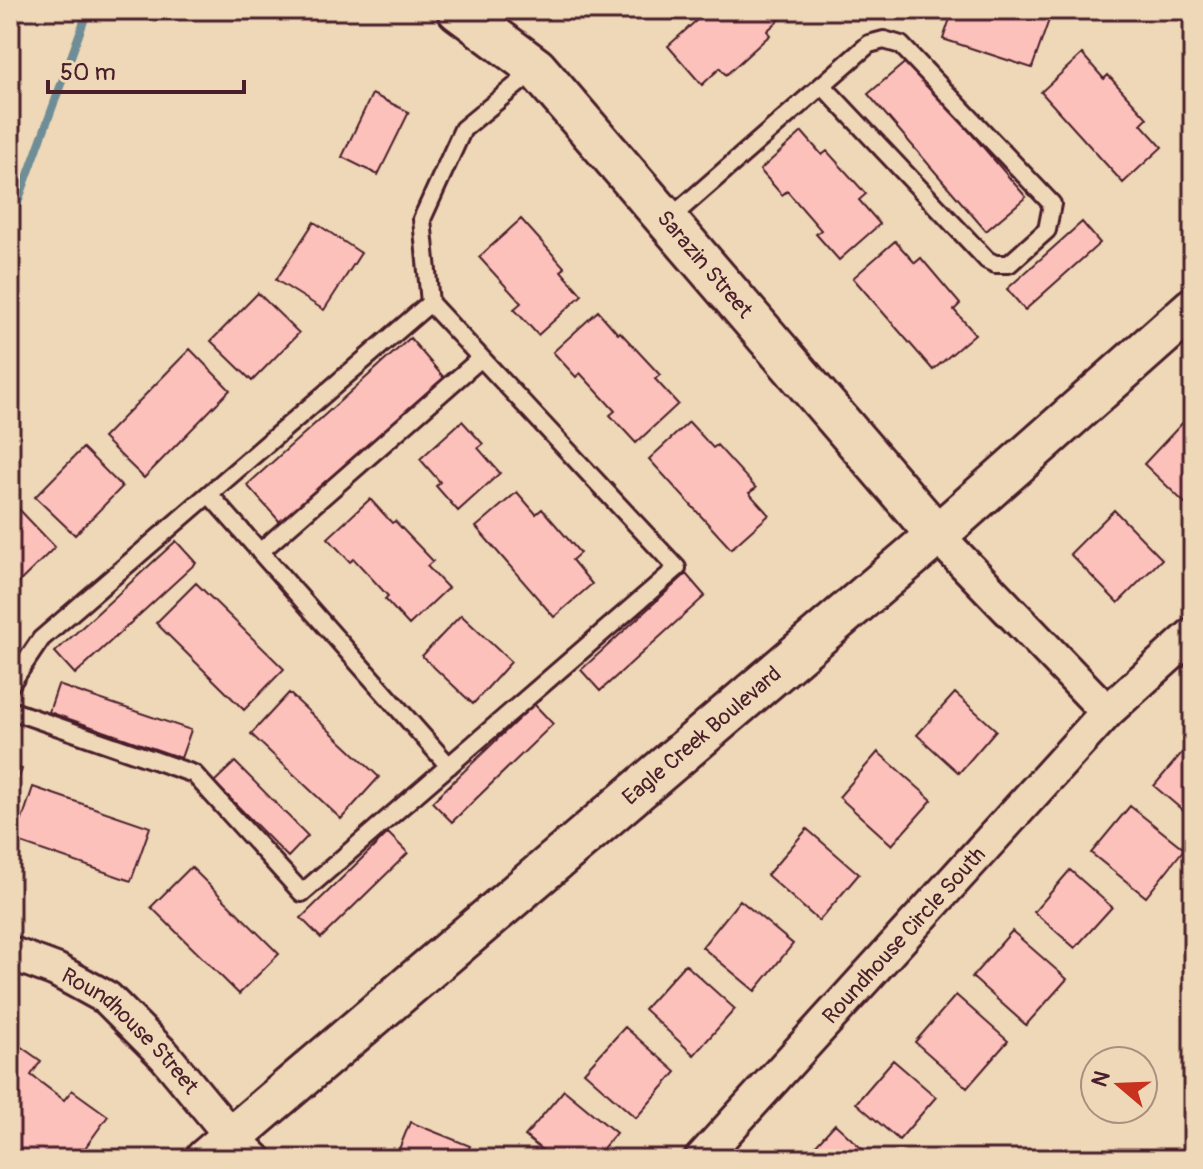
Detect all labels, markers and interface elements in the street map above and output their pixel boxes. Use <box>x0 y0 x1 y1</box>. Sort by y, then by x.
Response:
scale bar <box>48 44 244 94</box>
text: 50 m <box>60 58 116 87</box>
street label: Sarazin Street <box>651 205 759 324</box>
street label: Eagle Creek Boulevard <box>617 660 787 811</box>
street label: Roundhouse Circle South <box>816 841 992 1030</box>
street label: Roundhouse Street <box>57 962 205 1100</box>
north arrow <box>1079 1045 1159 1125</box>
text: N <box>1085 1067 1117 1090</box>

